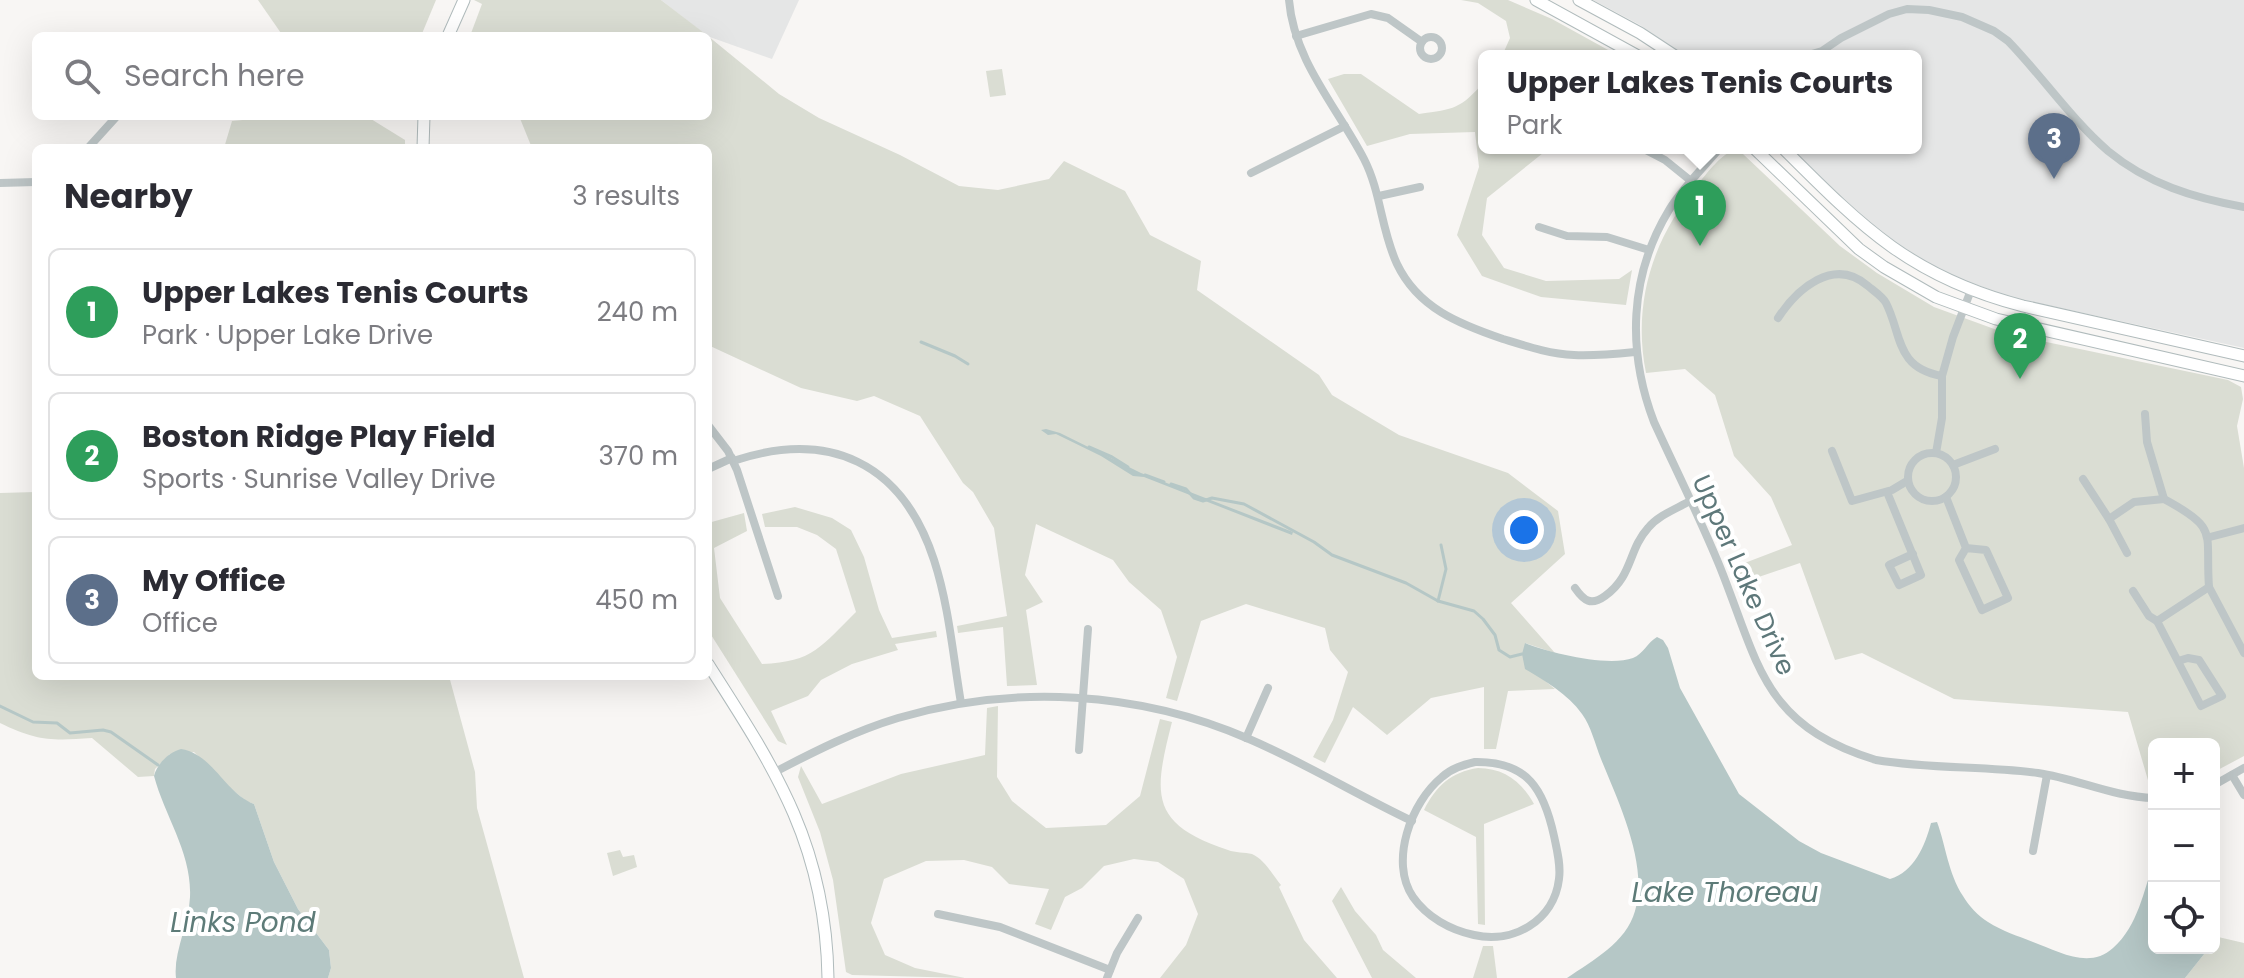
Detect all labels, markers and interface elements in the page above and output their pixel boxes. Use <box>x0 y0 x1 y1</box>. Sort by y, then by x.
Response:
search box <box>32 32 712 120</box>
popup <box>1478 50 1922 154</box>
icon: search <box>60 54 104 98</box>
text: Search here <box>124 54 305 97</box>
text: Upper Lakes Tenis Courts <box>1507 61 1893 104</box>
text: Park <box>1507 107 1562 143</box>
pin: 3 <box>2028 113 2080 179</box>
text: Nearby <box>64 172 193 220</box>
text: 3 results <box>572 178 680 214</box>
pin: 1 <box>1674 180 1726 246</box>
text: Upper Lakes Tenis Courts <box>142 271 529 314</box>
text: 1 <box>87 294 97 330</box>
text: 240 m <box>597 294 678 330</box>
pin: 2 <box>1994 313 2046 379</box>
text: Park · Upper Lake Drive <box>142 317 433 353</box>
text: Boston Ridge Play Field <box>142 415 496 458</box>
text: 2 <box>85 438 99 474</box>
text: 370 m <box>598 438 678 474</box>
text: Sports · Sunrise Valley Drive <box>142 461 496 497</box>
street label: Upper Lake Drive <box>1684 469 1804 681</box>
your location <box>1504 510 1544 550</box>
text: My Office <box>142 559 286 602</box>
text: 3 <box>84 582 100 618</box>
text: 450 m <box>595 582 678 618</box>
text: Office <box>142 605 218 641</box>
map controls <box>2148 738 2220 954</box>
button: + <box>2148 738 2220 810</box>
button: − <box>2148 810 2220 882</box>
water label: Lake Thoreau <box>1632 873 1818 912</box>
button: locate <box>2148 882 2220 954</box>
water label: Links Pond <box>170 903 317 942</box>

